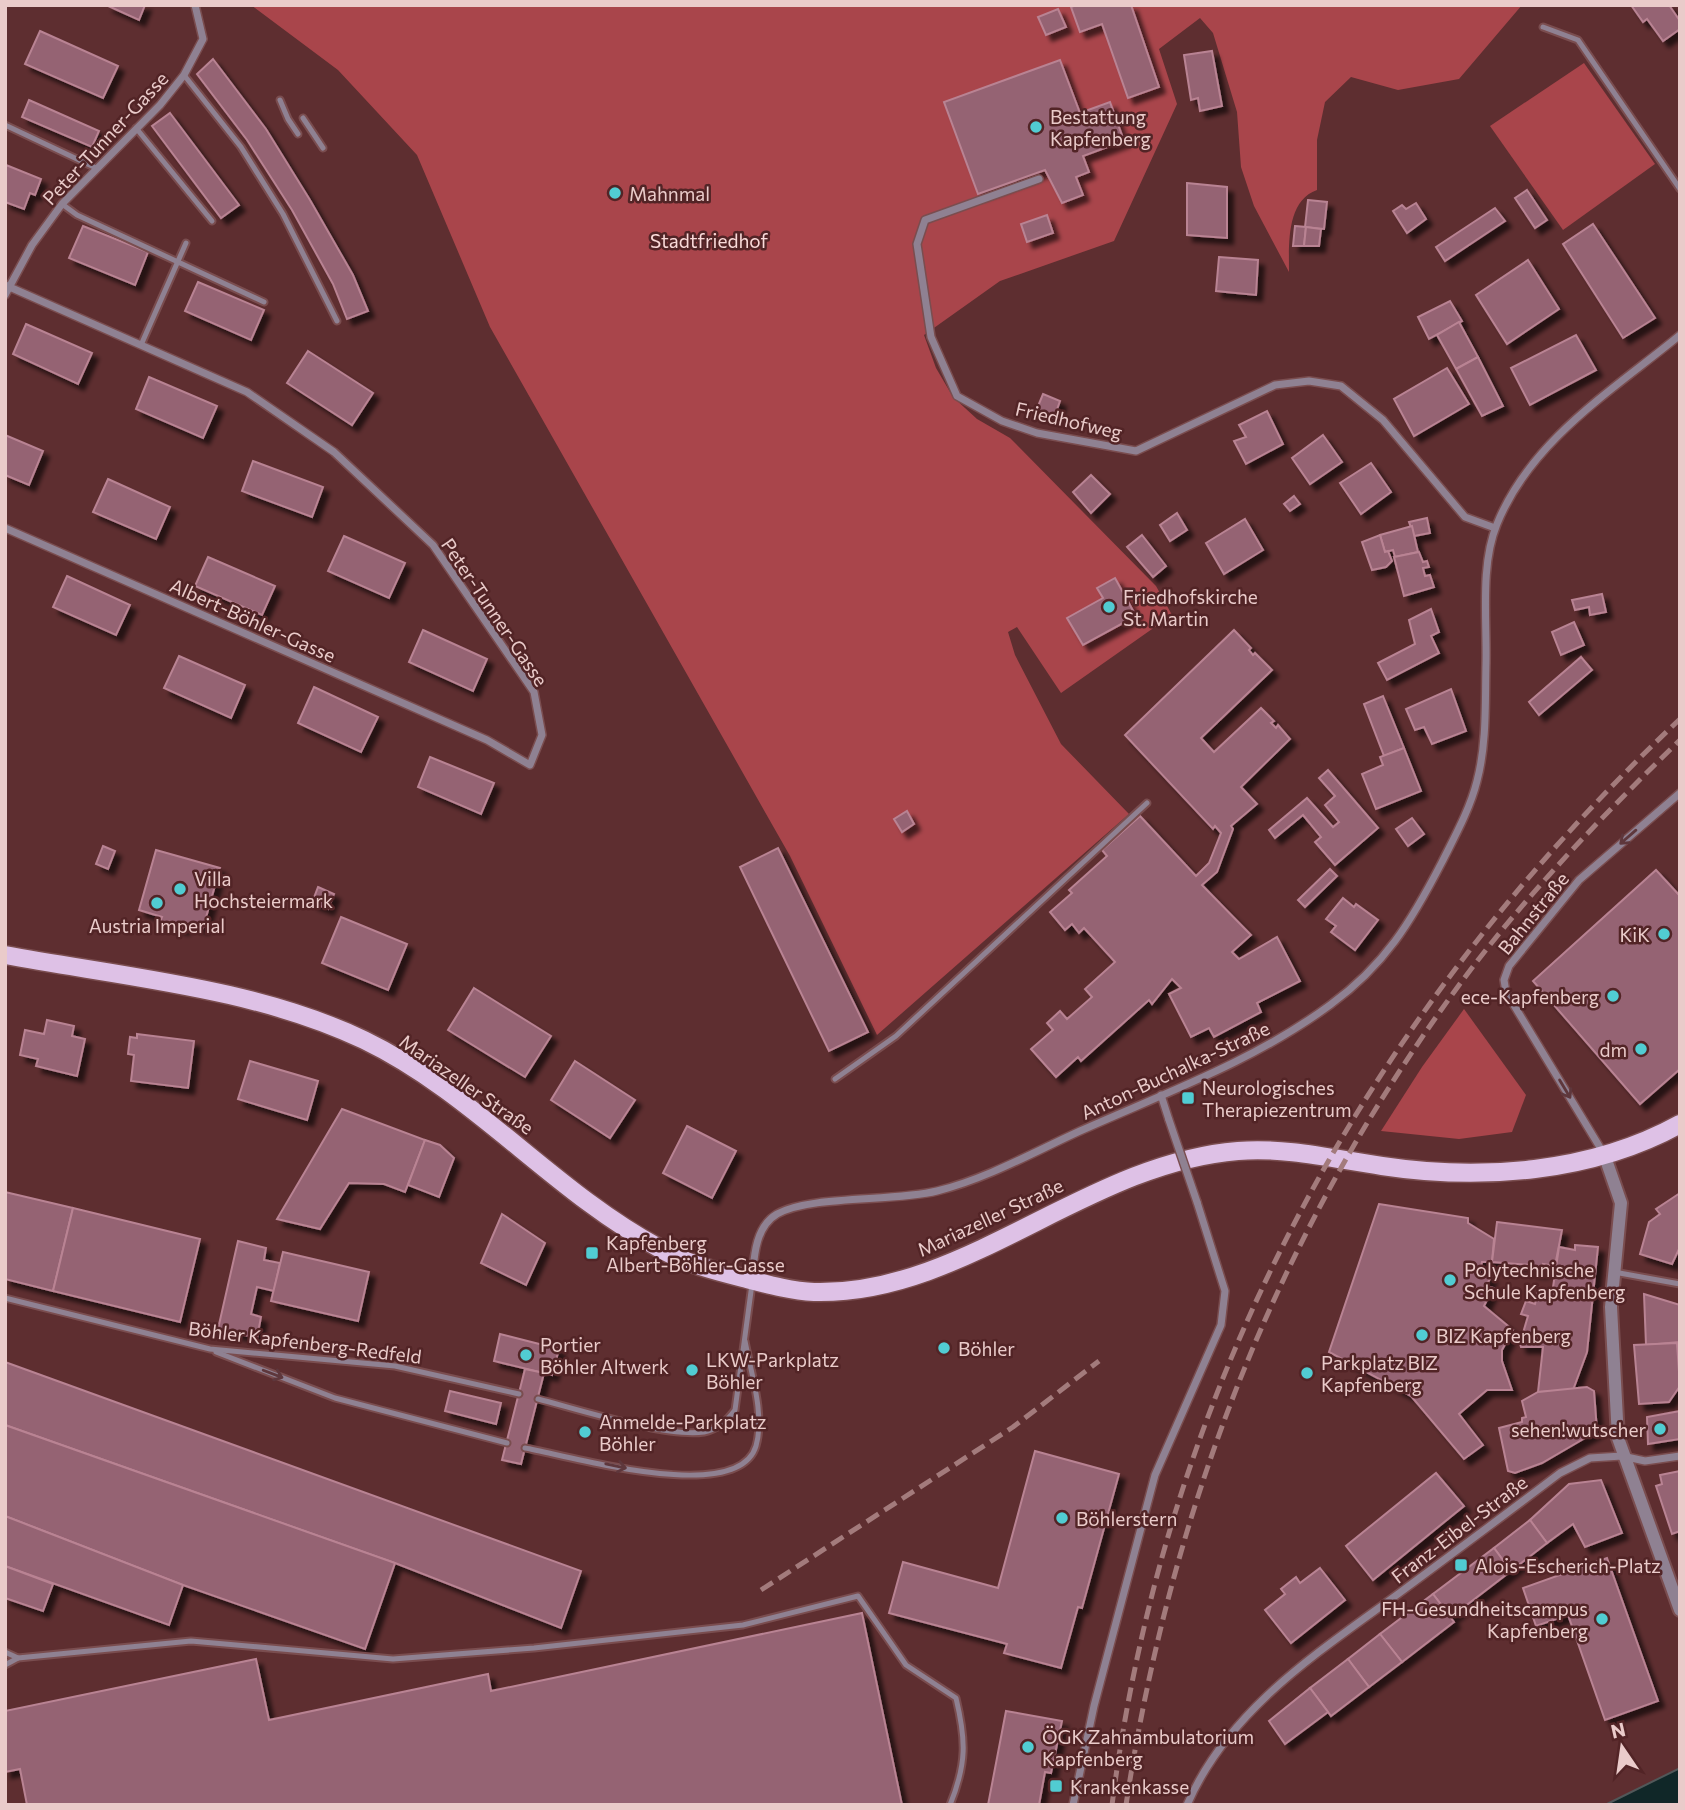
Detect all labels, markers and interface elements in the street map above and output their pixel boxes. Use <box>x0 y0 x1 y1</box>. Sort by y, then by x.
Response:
street label: Peter-Tunner-Gasse <box>37 67 173 209</box>
place label: Bestattung Kapfenberg <box>1050 105 1151 150</box>
marker: Bestattung Kapfenberg <box>1028 119 1044 135</box>
place label: Mahnmal <box>629 182 710 205</box>
marker: Mahnmal <box>607 185 623 201</box>
park label: Stadtfriedhof <box>650 229 769 252</box>
street label: Friedhofweg <box>1013 397 1125 443</box>
street label: Peter-Tunner-Gasse <box>437 534 553 690</box>
street label: Albert-Böhler-Gasse <box>167 573 339 667</box>
place label: Friedhofskirche St. Martin <box>1123 585 1258 630</box>
marker: Friedhofskirche St. Martin <box>1101 599 1117 615</box>
one-way arrow <box>1620 829 1638 845</box>
place label: Villa Hochsteiermark <box>194 867 333 912</box>
street label: Bahnstraße <box>1493 867 1573 959</box>
marker: Villa Hochsteiermark <box>172 881 188 897</box>
marker: Austria Imperial <box>149 895 165 911</box>
place label: Austria Imperial <box>89 914 225 937</box>
place label: KiK <box>1620 923 1650 946</box>
marker: KiK <box>1656 926 1672 942</box>
place label: ece-Kapfenberg <box>1461 985 1599 1008</box>
marker: ece-Kapfenberg <box>1605 988 1621 1004</box>
street label: Anton-Buchalka-Straße <box>1077 1016 1273 1124</box>
street label: Mariazeller Straße <box>396 1029 538 1139</box>
place label: dm <box>1599 1038 1627 1061</box>
marker: dm <box>1633 1041 1649 1057</box>
place label: Neurologisches Therapiezentrum <box>1202 1076 1351 1121</box>
one-way arrow <box>1558 1078 1572 1098</box>
marker: Neurologisches Therapiezentrum <box>1180 1090 1196 1106</box>
street label: Mariazeller Straße <box>913 1173 1067 1261</box>
place label: Kapfenberg Albert-Böhler-Gasse <box>606 1231 785 1276</box>
marker: Kapfenberg Albert-Böhler-Gasse <box>584 1245 600 1261</box>
place label: Polytechnische Schule Kapfenberg <box>1464 1258 1625 1303</box>
marker: Polytechnische Schule Kapfenberg <box>1442 1272 1458 1288</box>
street label: Böhler Kapfenberg-Redfeld <box>187 1316 423 1368</box>
place label: BIZ Kapfenberg <box>1436 1324 1571 1347</box>
marker: BIZ Kapfenberg <box>1414 1327 1430 1343</box>
place label: Portier Böhler Altwerk <box>540 1333 669 1378</box>
place label: Böhler <box>958 1337 1015 1360</box>
marker: Böhler <box>936 1340 952 1356</box>
marker: Portier Böhler Altwerk <box>518 1347 534 1363</box>
place label: LKW-Parkplatz Böhler <box>706 1348 839 1393</box>
place label: Parkplatz BIZ Kapfenberg <box>1321 1351 1438 1396</box>
marker: LKW-Parkplatz Böhler <box>684 1362 700 1378</box>
marker: Parkplatz BIZ Kapfenberg <box>1299 1365 1315 1381</box>
one-way arrow <box>262 1369 284 1382</box>
place label: Anmelde-Parkplatz Böhler <box>599 1410 766 1455</box>
place label: sehen!wutscher <box>1511 1418 1646 1441</box>
marker: sehen!wutscher <box>1652 1421 1668 1437</box>
marker: Anmelde-Parkplatz Böhler <box>577 1424 593 1440</box>
one-way arrow <box>604 1459 627 1473</box>
street label: Franz-Eibel-Straße <box>1387 1470 1531 1588</box>
place label: Böhlerstern <box>1076 1507 1177 1530</box>
marker: Böhlerstern <box>1054 1510 1070 1526</box>
place label: Alois-Escherich-Platz <box>1475 1554 1661 1577</box>
marker: Alois-Escherich-Platz <box>1453 1557 1469 1573</box>
place label: FH-Gesundheitscampus Kapfenberg <box>1381 1597 1588 1642</box>
marker: FH-Gesundheitscampus Kapfenberg <box>1594 1611 1610 1627</box>
north arrow <box>1587 1712 1657 1782</box>
text: N <box>1609 1717 1628 1743</box>
place label: ÖGK Zahnambulatorium Kapfenberg <box>1042 1725 1254 1770</box>
marker: ÖGK Zahnambulatorium Kapfenberg <box>1020 1739 1036 1755</box>
place label: Krankenkasse <box>1070 1775 1189 1798</box>
marker: Krankenkasse <box>1048 1778 1064 1794</box>

